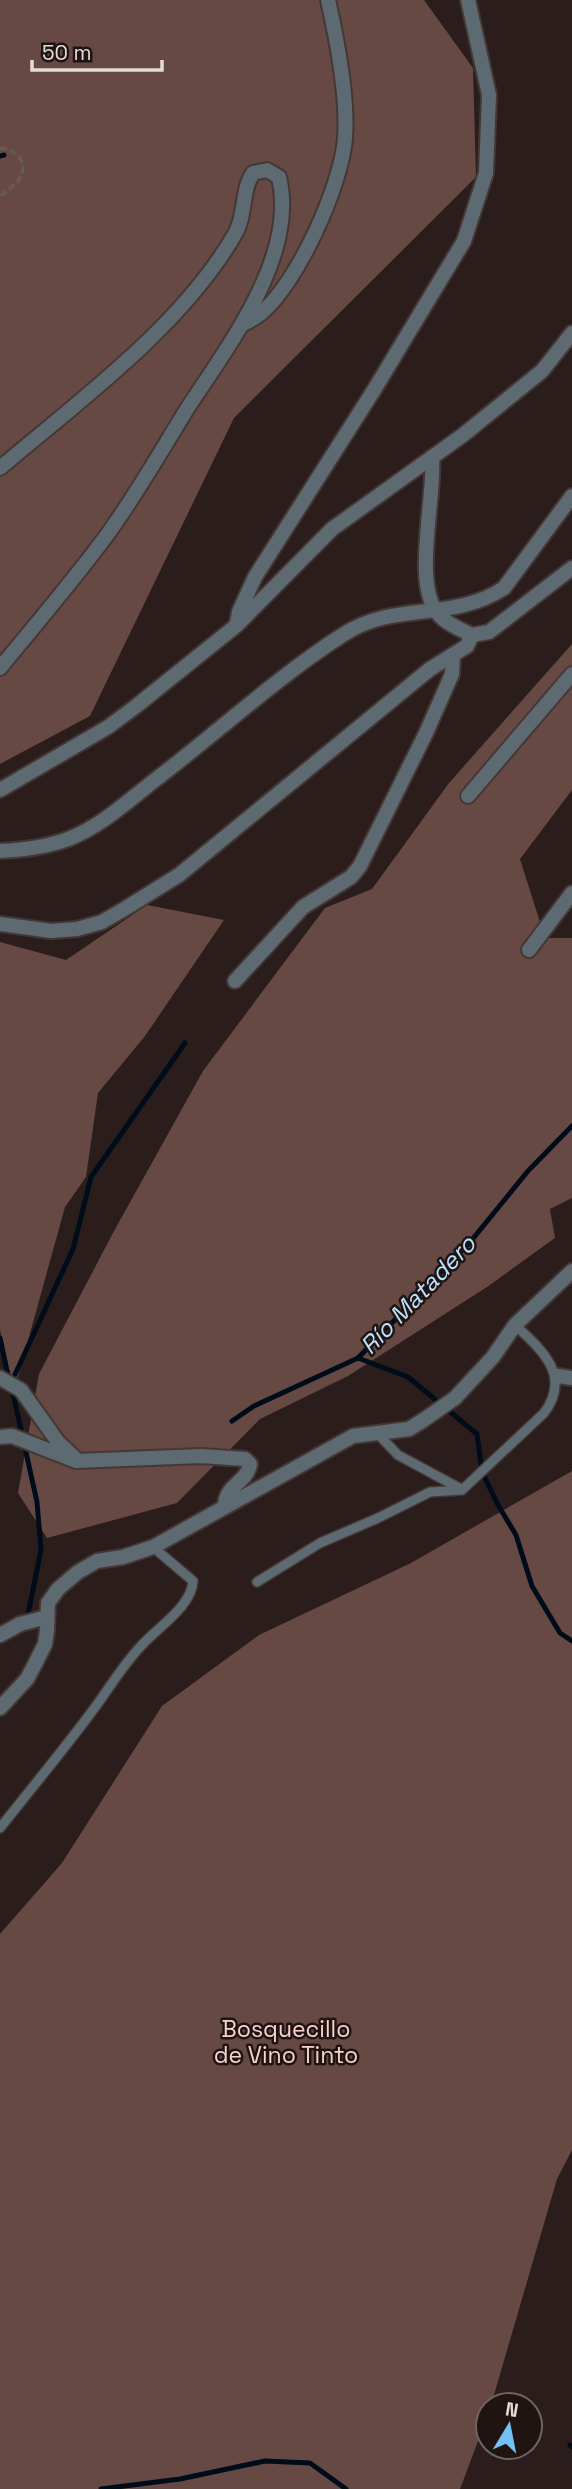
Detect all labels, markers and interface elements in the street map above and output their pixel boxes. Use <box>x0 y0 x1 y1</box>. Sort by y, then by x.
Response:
scale bar <box>32 28 161 72</box>
text: 50 m <box>42 39 92 66</box>
water label: Río Matadero <box>353 1228 483 1361</box>
park label: Bosquecillo de Vino Tinto <box>214 2014 358 2070</box>
north arrow <box>474 2391 544 2461</box>
text: N <box>503 2396 520 2423</box>

